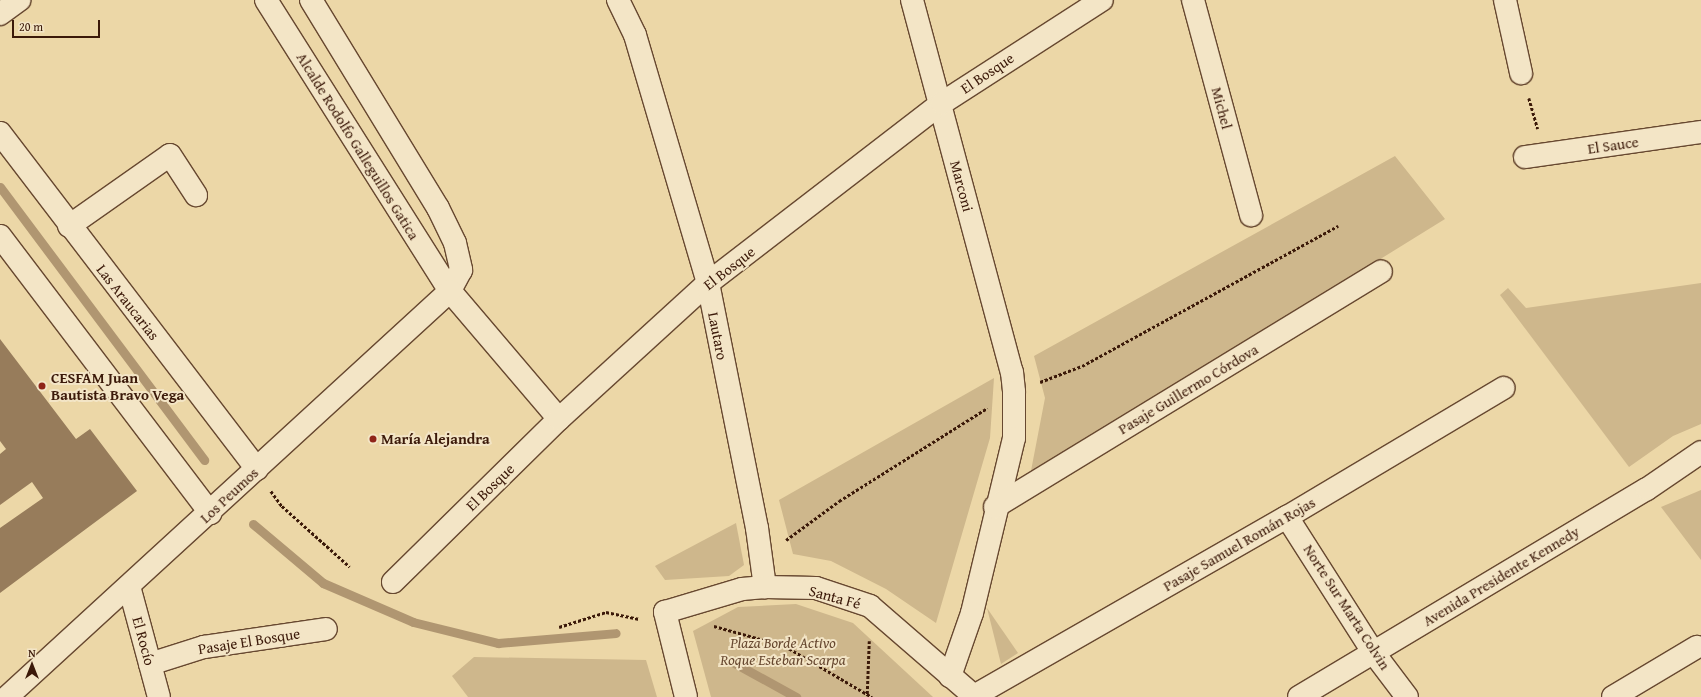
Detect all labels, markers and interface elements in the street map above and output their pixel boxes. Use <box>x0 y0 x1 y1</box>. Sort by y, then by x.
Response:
scale bar <box>14 12 102 38</box>
text: 20 m <box>19 18 43 35</box>
street label: Alcalde Rodolfo Galleguillos Gatica <box>293 49 423 243</box>
street label: El Bosque <box>957 49 1017 97</box>
street label: Michel <box>1208 85 1236 131</box>
street label: El Sauce <box>1586 133 1640 157</box>
street label: Marconi <box>947 158 977 214</box>
street label: El Bosque <box>700 242 758 294</box>
street label: Las Araucarias <box>93 261 163 343</box>
street label: Lautaro <box>705 310 731 362</box>
street label: Pasaje Guillermo Córdova <box>1115 340 1261 438</box>
place label: CESFAM Juan Bautista Bravo Vega <box>51 368 184 403</box>
marker: CESFAM Juan Bautista Bravo Vega <box>36 380 48 392</box>
place label: María Alejandra <box>381 430 490 448</box>
marker: María Alejandra <box>368 434 378 444</box>
street label: El Bosque <box>462 460 518 514</box>
street label: Los Peumos <box>196 463 262 527</box>
street label: Pasaje Samuel Román Rojas <box>1160 493 1318 595</box>
street label: Avenida Presidente Kennedy <box>1420 522 1582 630</box>
street label: Norte Sur Marta Colvin <box>1300 541 1394 673</box>
street label: Santa Fé <box>807 581 863 613</box>
street label: El Rocío <box>129 615 159 667</box>
street label: Pasaje El Bosque <box>197 624 301 658</box>
park label: Plaza Borde Activo Roque Esteban Scarpa <box>720 633 846 668</box>
north arrow <box>12 645 52 685</box>
text: N <box>28 645 36 661</box>

